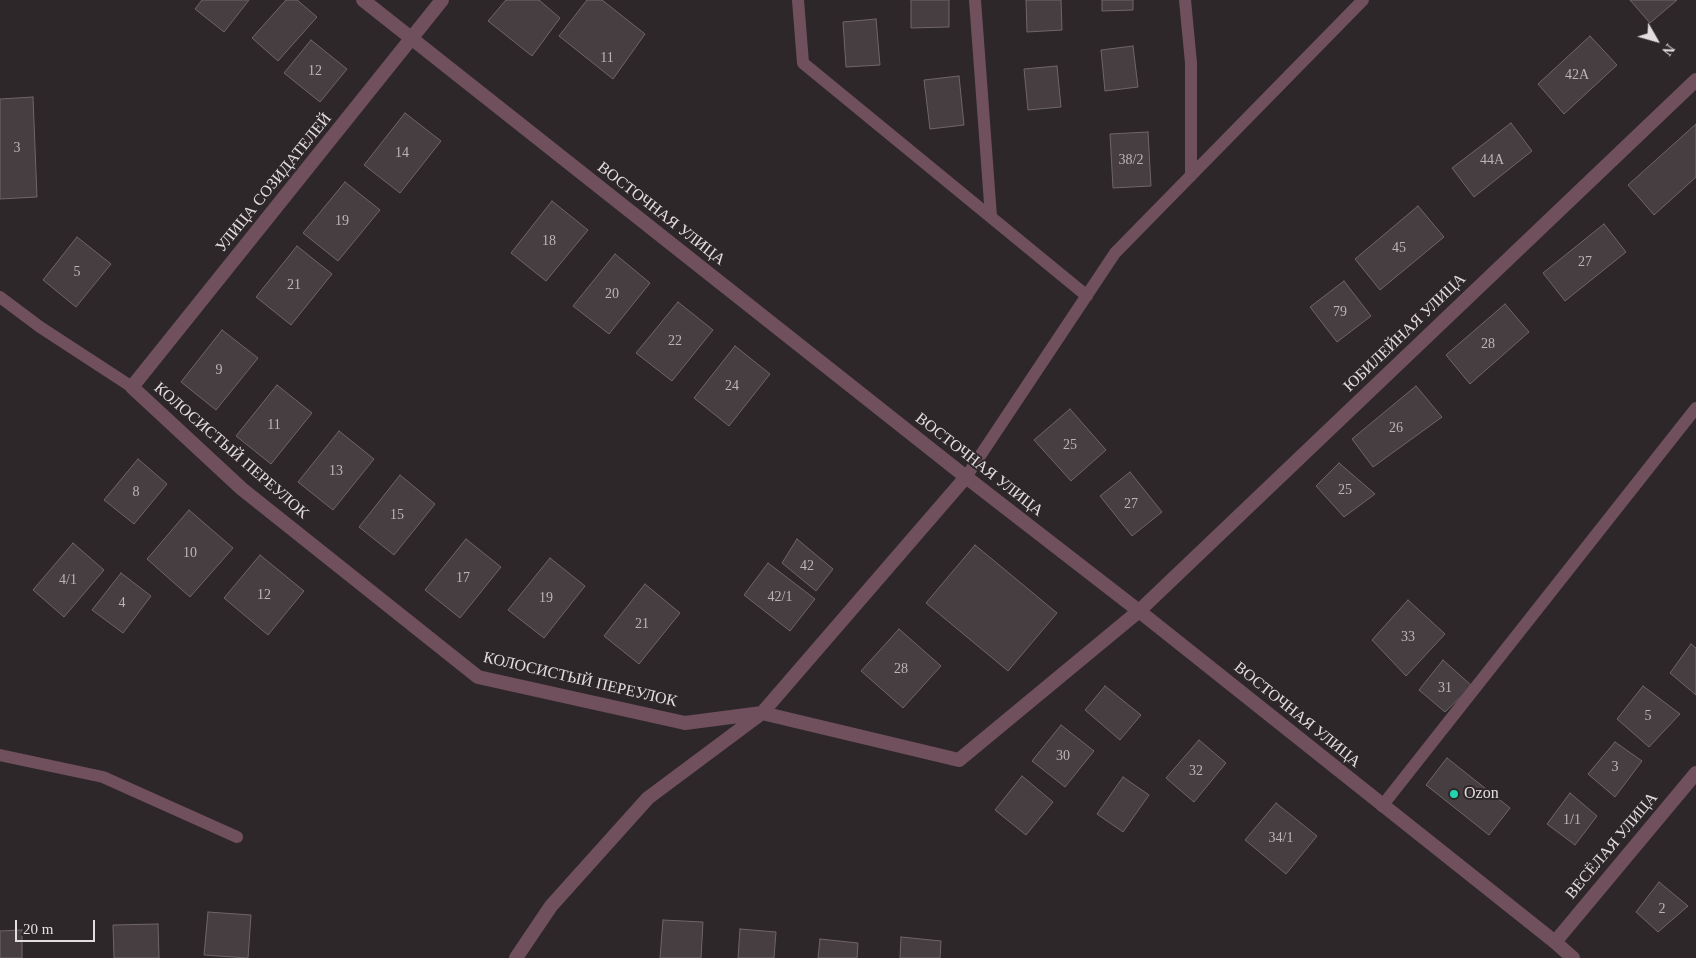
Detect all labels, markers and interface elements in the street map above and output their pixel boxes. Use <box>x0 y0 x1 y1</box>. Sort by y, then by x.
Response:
north arrow <box>1631 15 1681 65</box>
text: N <box>1659 41 1677 58</box>
house number: 11 <box>600 50 614 66</box>
house number: 12 <box>308 63 322 79</box>
house number: 42А <box>1565 67 1589 83</box>
street label: УЛИЦА СОЗИДАТЕЛЕЙ <box>212 110 336 256</box>
house number: 3 <box>14 140 20 156</box>
house number: 14 <box>395 145 409 161</box>
house number: 38/2 <box>1119 152 1143 168</box>
house number: 44А <box>1480 152 1504 168</box>
street label: ВОСТОЧНАЯ УЛИЦА <box>593 158 729 270</box>
house number: 19 <box>335 213 349 229</box>
house number: 18 <box>542 233 556 249</box>
house number: 45 <box>1392 240 1406 256</box>
house number: 27 <box>1578 254 1592 270</box>
house number: 5 <box>74 264 80 280</box>
street label: ЮБИЛЕЙНАЯ УЛИЦА <box>1340 270 1470 396</box>
house number: 21 <box>287 277 301 293</box>
house number: 20 <box>605 286 619 302</box>
house number: 79 <box>1333 304 1347 320</box>
house number: 22 <box>668 333 682 349</box>
house number: 28 <box>1481 336 1495 352</box>
house number: 9 <box>215 362 222 378</box>
house number: 24 <box>725 378 739 394</box>
street label: КОЛОСИСТЫЙ ПЕРЕУЛОК <box>150 379 312 523</box>
street label: ВОСТОЧНАЯ УЛИЦА <box>911 409 1047 521</box>
house number: 11 <box>267 417 281 433</box>
house number: 26 <box>1389 420 1403 436</box>
house number: 25 <box>1063 437 1077 453</box>
house number: 13 <box>329 463 343 479</box>
house number: 25 <box>1338 482 1352 498</box>
house number: 8 <box>132 484 140 500</box>
house number: 27 <box>1124 496 1138 512</box>
house number: 15 <box>390 507 404 523</box>
house number: 10 <box>183 545 197 561</box>
house number: 42 <box>800 558 814 574</box>
house number: 17 <box>456 570 470 586</box>
house number: 4/1 <box>59 572 77 588</box>
house number: 12 <box>257 587 271 603</box>
house number: 42/1 <box>768 589 792 605</box>
house number: 19 <box>539 590 553 606</box>
house number: 4 <box>118 595 125 611</box>
house number: 21 <box>635 616 649 632</box>
house number: 33 <box>1401 629 1415 645</box>
street label: КОЛОСИСТЫЙ ПЕРЕУЛОК <box>481 648 679 712</box>
street label: ВОСТОЧНАЯ УЛИЦА <box>1230 658 1364 772</box>
house number: 28 <box>894 661 908 677</box>
house number: 31 <box>1438 680 1452 696</box>
house number: 5 <box>1645 708 1652 724</box>
house number: 30 <box>1056 748 1070 764</box>
house number: 3 <box>1612 759 1618 775</box>
house number: 32 <box>1189 763 1203 779</box>
place label: Ozon <box>1464 784 1499 804</box>
marker: Ozon <box>1448 788 1460 800</box>
street label: ВЕСЁЛАЯ УЛИЦА <box>1562 789 1662 903</box>
house number: 1/1 <box>1563 812 1581 828</box>
house number: 34/1 <box>1269 830 1293 846</box>
house number: 2 <box>1658 901 1665 917</box>
scale bar <box>18 910 98 942</box>
text: 20 m <box>23 921 53 937</box>

